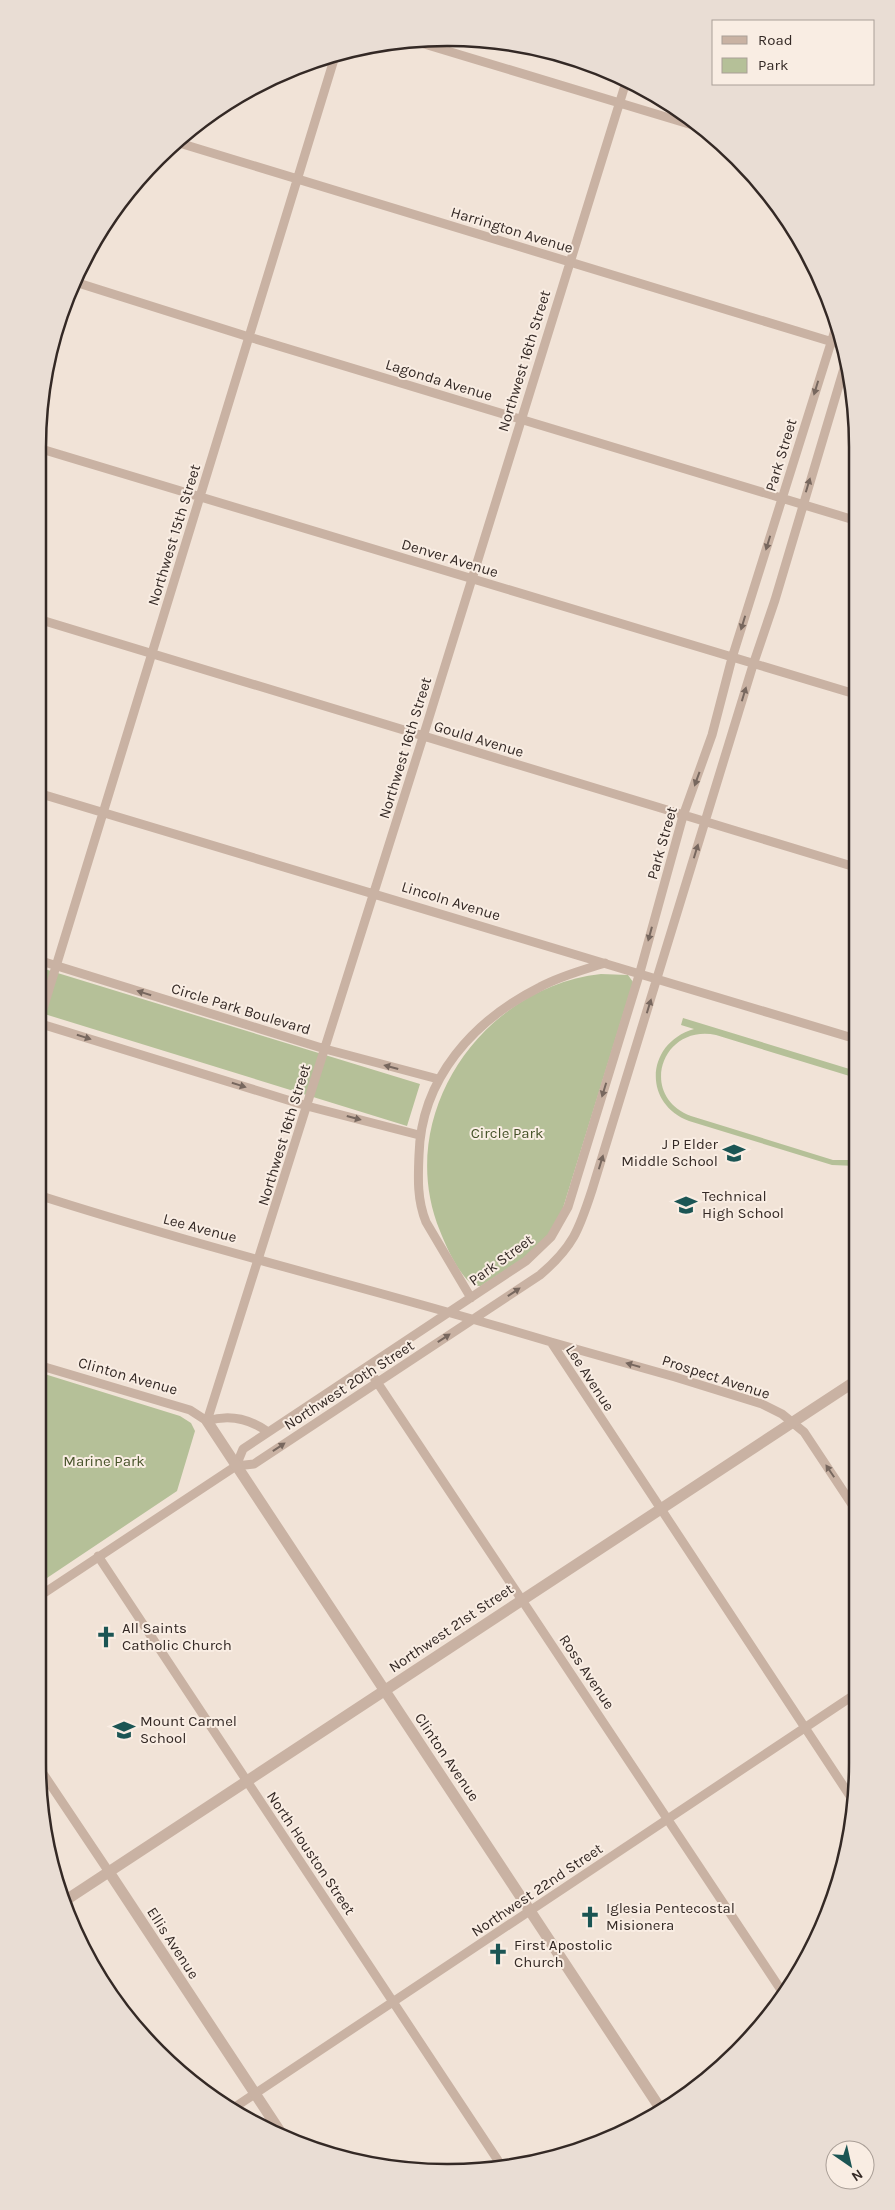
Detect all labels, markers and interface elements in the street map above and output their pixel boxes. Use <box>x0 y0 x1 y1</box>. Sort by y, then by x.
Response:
legend <box>712 20 875 85</box>
text: Road <box>758 31 793 49</box>
text: Park <box>758 56 788 74</box>
street label: Harrington Avenue <box>449 203 575 257</box>
street label: Northwest 16th Street <box>494 288 554 434</box>
street label: Lagonda Avenue <box>383 355 495 405</box>
one-way arrow <box>812 380 820 395</box>
street label: Park Street <box>761 416 801 494</box>
street label: Northwest 15th Street <box>144 462 204 608</box>
one-way arrow <box>805 477 813 492</box>
street label: Denver Avenue <box>399 535 501 581</box>
one-way arrow <box>764 536 772 551</box>
one-way arrow <box>739 616 747 631</box>
street label: Northwest 16th Street <box>375 675 435 821</box>
one-way arrow <box>741 686 749 701</box>
street label: Gould Avenue <box>432 717 526 761</box>
one-way arrow <box>692 771 700 786</box>
street label: Park Street <box>643 804 681 882</box>
one-way arrow <box>693 843 701 858</box>
street label: Lincoln Avenue <box>399 877 503 925</box>
one-way arrow <box>646 927 654 942</box>
street label: Circle Park Boulevard <box>169 979 313 1039</box>
one-way arrow <box>137 989 152 997</box>
one-way arrow <box>645 999 653 1014</box>
one-way arrow <box>77 1034 92 1042</box>
street label: Northwest 16th Street <box>254 1062 314 1208</box>
one-way arrow <box>383 1063 398 1071</box>
one-way arrow <box>232 1082 247 1090</box>
one-way arrow <box>600 1083 608 1098</box>
one-way arrow <box>347 1114 362 1122</box>
park label: Circle Park <box>471 1124 543 1142</box>
place label: J P Elder Middle School <box>621 1135 719 1170</box>
school or university icon: J P Elder Middle School <box>721 1140 747 1166</box>
one-way arrow <box>598 1154 605 1169</box>
place label: Technical High School <box>702 1187 784 1222</box>
school or university icon: Technical High School <box>673 1192 699 1218</box>
street label: Lee Avenue <box>161 1210 239 1246</box>
street label: Park Street <box>465 1230 537 1289</box>
one-way arrow <box>508 1287 521 1297</box>
one-way arrow <box>437 1334 451 1343</box>
street label: Northwest 20th Street <box>281 1336 418 1434</box>
street label: Lee Avenue <box>562 1341 618 1415</box>
street label: Prospect Avenue <box>660 1351 772 1403</box>
street label: Clinton Avenue <box>76 1353 180 1399</box>
one-way arrow <box>625 1361 640 1369</box>
one-way arrow <box>273 1443 286 1452</box>
park label: Marine Park <box>63 1452 145 1470</box>
one-way arrow <box>825 1465 835 1478</box>
street label: Northwest 21st Street <box>385 1579 517 1676</box>
place label: All Saints Catholic Church <box>122 1619 232 1654</box>
church icon: All Saints Catholic Church <box>93 1624 119 1650</box>
street label: Ross Avenue <box>555 1631 619 1713</box>
street label: Clinton Avenue <box>411 1709 483 1805</box>
place label: Mount Carmel School <box>140 1712 237 1747</box>
school or university icon: Mount Carmel School <box>111 1717 137 1743</box>
street label: North Houston Street <box>263 1788 359 1918</box>
street label: Northwest 22nd Street <box>468 1839 606 1941</box>
place label: Iglesia Pentecostal Misionera <box>606 1899 735 1934</box>
street label: Ellis Avenue <box>143 1904 203 1982</box>
church icon: Iglesia Pentecostal Misionera <box>577 1904 603 1930</box>
place label: First Apostolic Church <box>514 1936 613 1971</box>
church icon: First Apostolic Church <box>485 1941 511 1967</box>
north arrow <box>825 2140 875 2190</box>
text: N <box>848 2166 866 2185</box>

